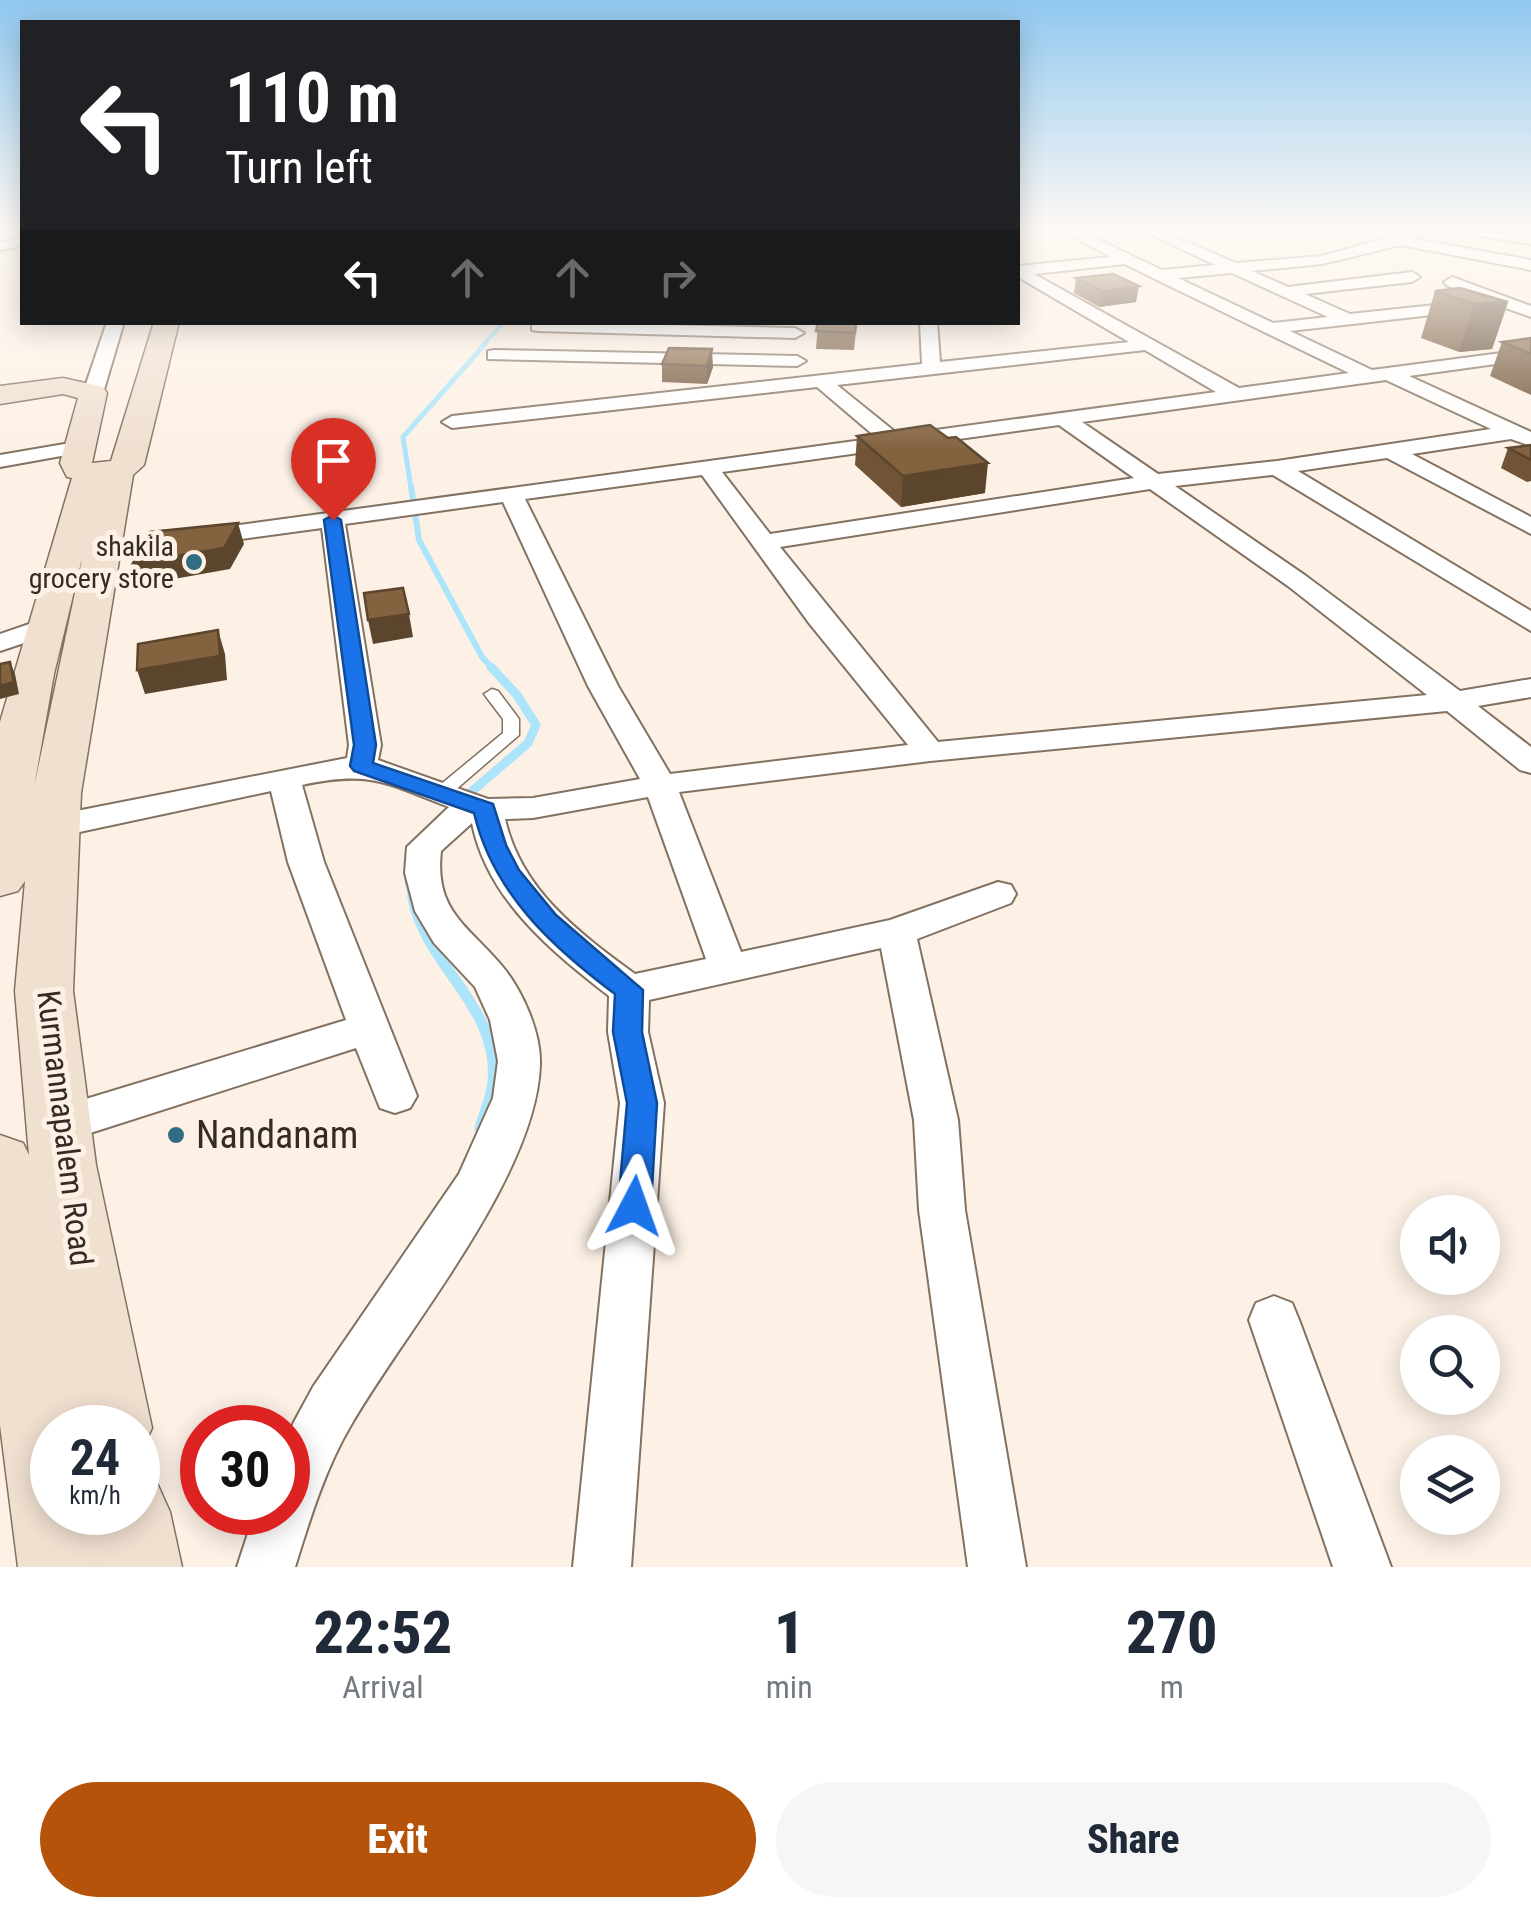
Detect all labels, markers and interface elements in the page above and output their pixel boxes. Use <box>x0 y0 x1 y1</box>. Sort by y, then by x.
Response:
text: 110 m <box>225 57 399 139</box>
icon: left <box>60 60 190 190</box>
text: Turn left <box>225 141 373 194</box>
icon: left <box>335 250 390 305</box>
icon: ahead <box>440 250 495 305</box>
icon: ahead <box>545 250 600 305</box>
icon: right <box>650 250 705 305</box>
pin <box>291 418 376 521</box>
icon: arrive <box>306 433 361 488</box>
place label: shakila grocery store <box>29 530 174 595</box>
marker: shakila grocery store <box>183 551 205 573</box>
street label: Kurmannapalem Road <box>29 988 101 1268</box>
place label: Nandanam <box>196 1113 358 1157</box>
marker: Nandanam <box>165 1124 187 1146</box>
position arrow <box>582 1154 686 1258</box>
map controls <box>1400 1195 1500 1535</box>
button: sound <box>1400 1195 1500 1295</box>
button: search <box>1400 1315 1500 1415</box>
speed limit sign: 30 <box>180 1405 310 1535</box>
text: 24 <box>70 1429 120 1487</box>
button: layers <box>1400 1435 1500 1535</box>
text: km/h <box>69 1481 121 1510</box>
text: 22:52 <box>313 1597 452 1668</box>
text: 1 <box>774 1597 804 1668</box>
text: 270 <box>1126 1597 1218 1668</box>
text: Arrival <box>342 1668 424 1706</box>
text: min <box>766 1668 813 1706</box>
text: m <box>1160 1668 1184 1706</box>
button: Exit <box>40 1782 756 1897</box>
button: Share <box>776 1782 1491 1897</box>

